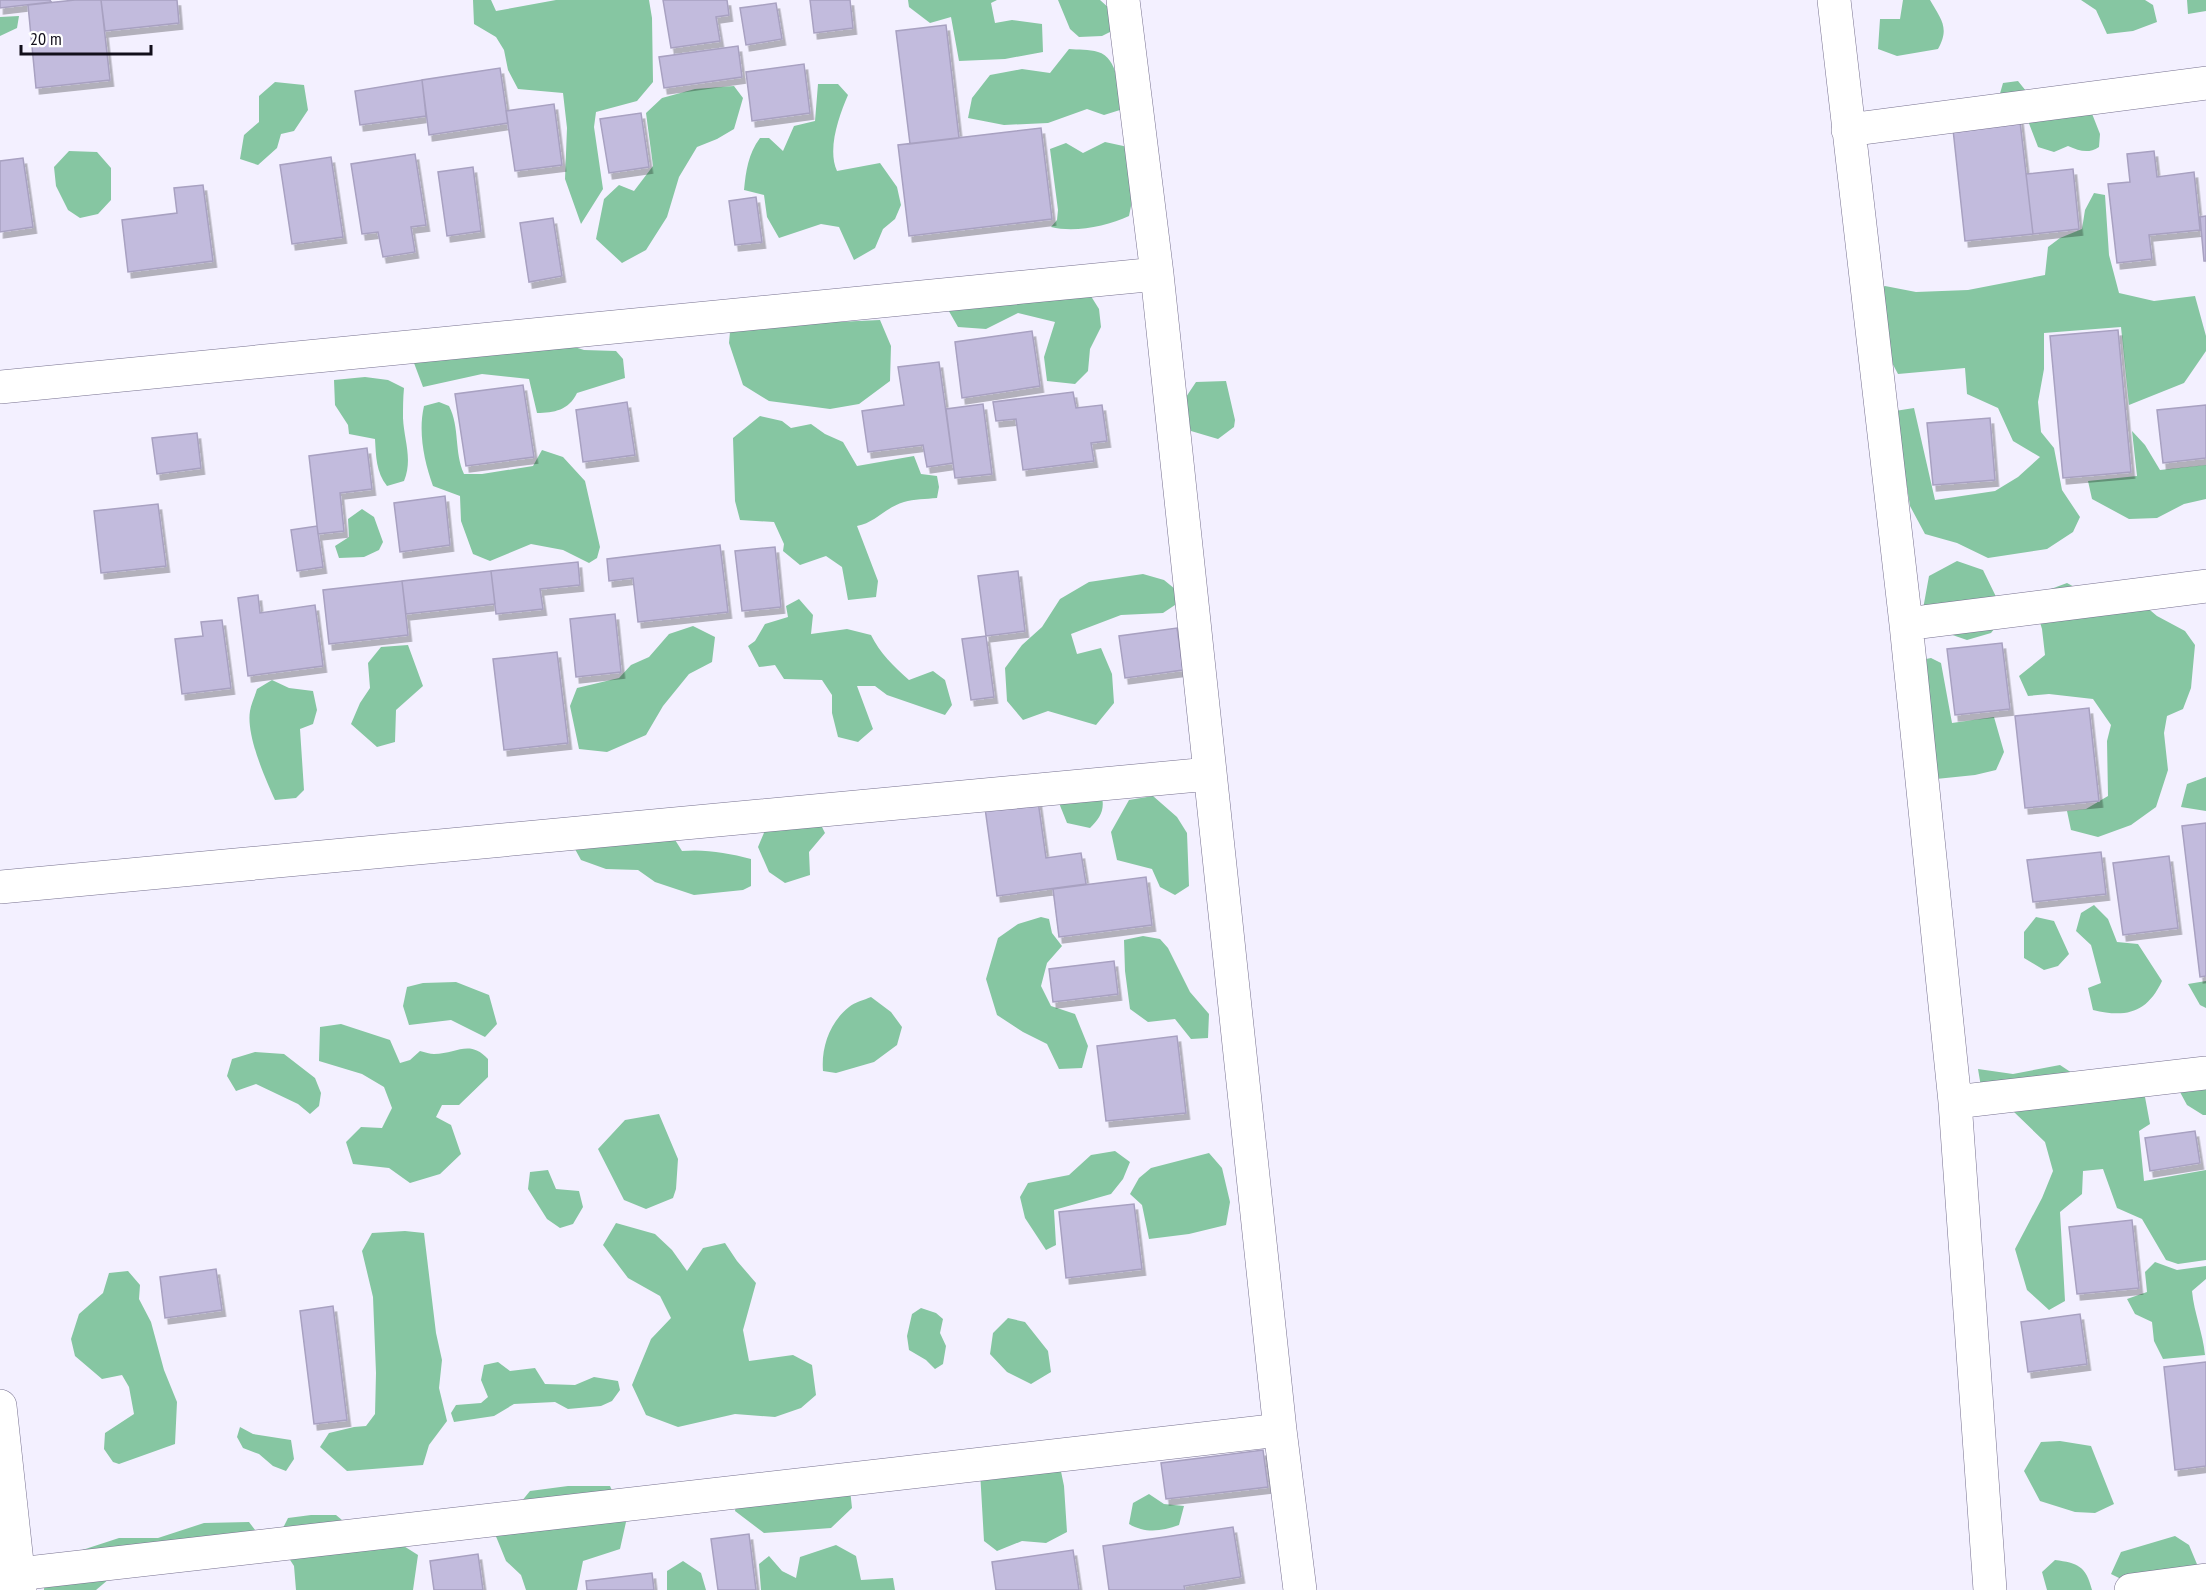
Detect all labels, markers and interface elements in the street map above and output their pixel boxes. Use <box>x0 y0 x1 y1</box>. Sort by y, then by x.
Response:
scale bar <box>21 18 152 56</box>
text: 20 m <box>30 27 62 50</box>

